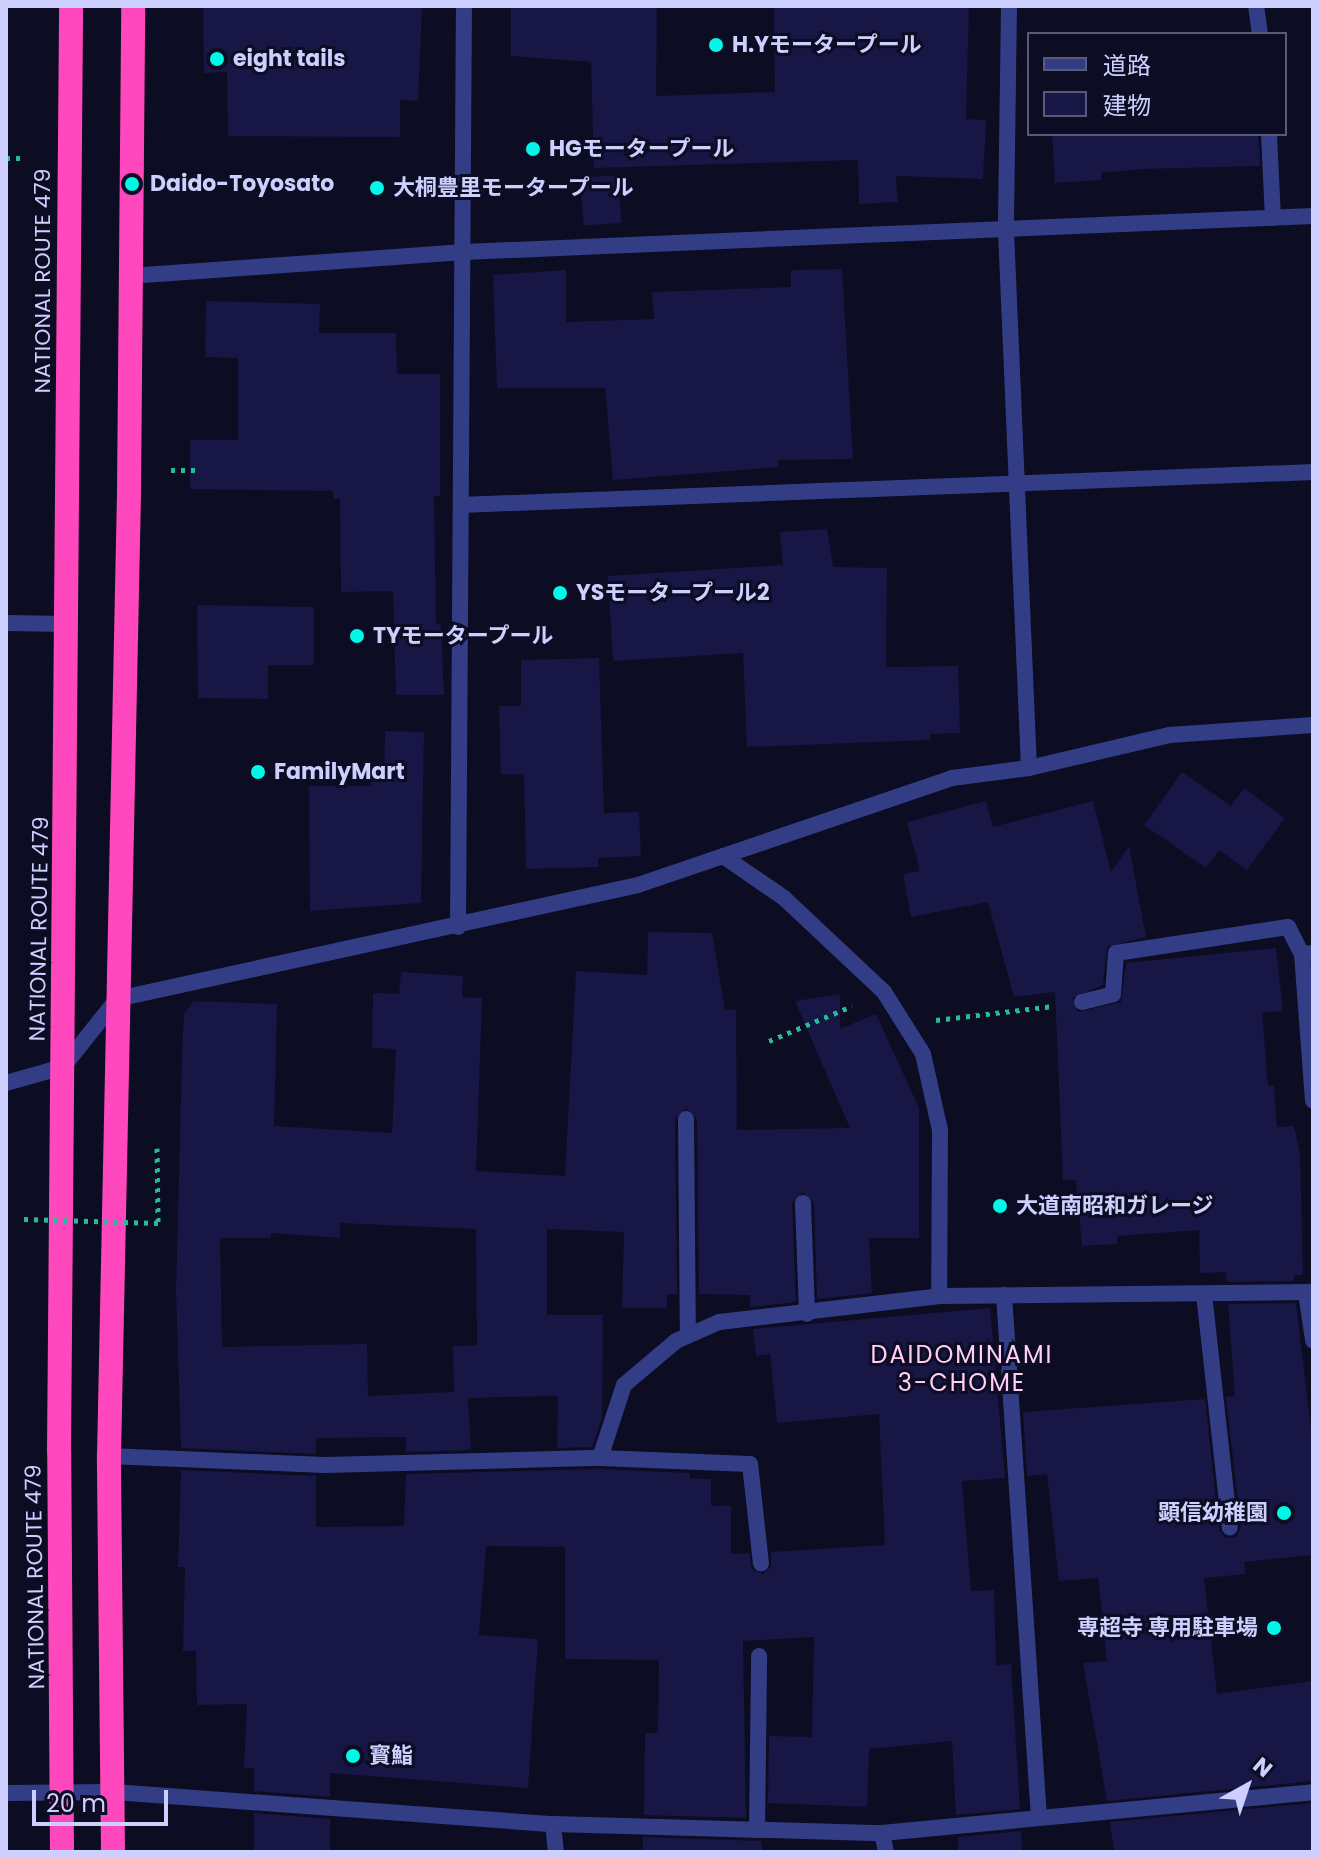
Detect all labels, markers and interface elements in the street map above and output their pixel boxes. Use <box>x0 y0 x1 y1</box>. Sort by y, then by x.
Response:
place label: H.Yモータープール <box>732 32 923 58</box>
legend <box>1027 32 1287 136</box>
marker: H.Yモータープール <box>707 36 725 54</box>
place label: eight tails <box>233 46 346 72</box>
text: 道路 <box>1103 49 1151 82</box>
marker: eight tails <box>208 50 226 68</box>
text: 建物 <box>1103 89 1151 122</box>
place label: HGモータープール <box>549 136 736 162</box>
marker: HGモータープール <box>524 140 542 158</box>
street label: NATIONAL ROUTE 479 <box>30 169 56 393</box>
place label: Daido-Toyosato <box>150 171 334 197</box>
marker: Daido-Toyosato <box>121 173 143 195</box>
place label: 大桐豊里モータープール <box>393 175 635 201</box>
marker: 大桐豊里モータープール <box>368 179 386 197</box>
place label: YSモータープール2 <box>576 580 771 606</box>
marker: YSモータープール2 <box>551 584 569 602</box>
place label: TYモータープール <box>373 623 555 649</box>
marker: TYモータープール <box>348 627 366 645</box>
place label: FamilyMart <box>274 759 405 785</box>
marker: FamilyMart <box>249 763 267 781</box>
street label: NATIONAL ROUTE 479 <box>24 816 54 1042</box>
place label: 大道南昭和ガレージ <box>1016 1193 1214 1219</box>
marker: 大道南昭和ガレージ <box>991 1197 1009 1215</box>
district label: DAIDOMINAMI 3-CHOME <box>870 1341 1054 1397</box>
street label: NATIONAL ROUTE 479 <box>20 1464 50 1690</box>
place label: 顕信幼稚園 <box>1158 1500 1268 1526</box>
marker: 顕信幼稚園 <box>1275 1504 1293 1522</box>
place label: 専超寺 専用駐車場 <box>1077 1615 1258 1641</box>
marker: 専超寺 専用駐車場 <box>1265 1619 1283 1637</box>
place label: 寳鮨 <box>369 1743 413 1769</box>
north arrow <box>1207 1746 1287 1826</box>
marker: 寳鮨 <box>344 1747 362 1765</box>
text: N <box>1246 1750 1279 1784</box>
scale bar <box>36 1774 172 1824</box>
text: 20 m <box>46 1787 106 1820</box>

